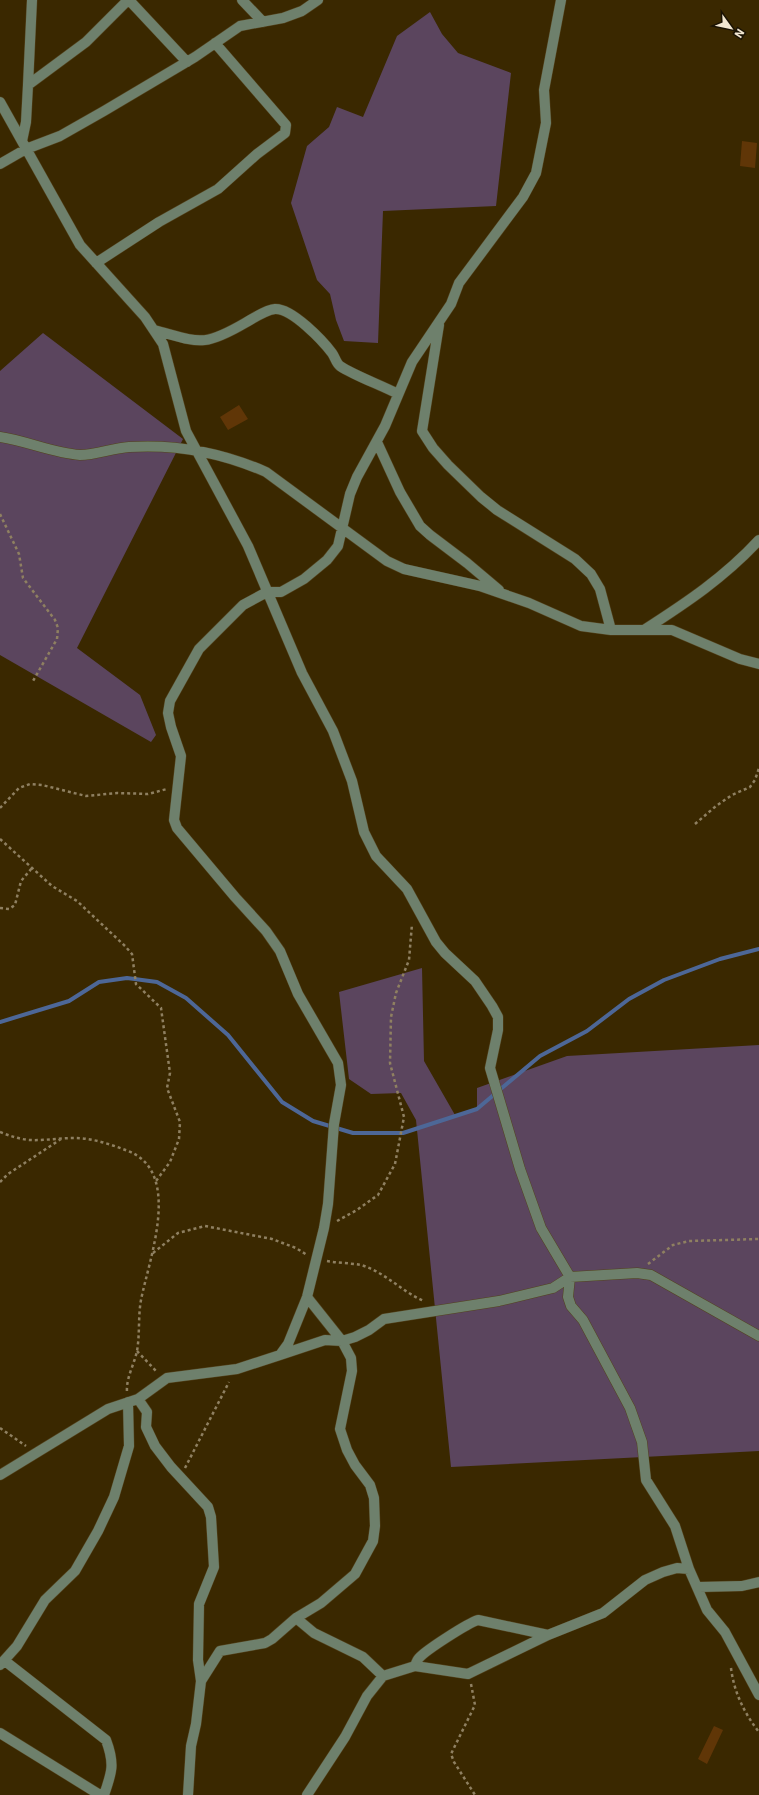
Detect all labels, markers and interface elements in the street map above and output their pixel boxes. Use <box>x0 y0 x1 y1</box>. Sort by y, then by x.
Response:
north arrow <box>711 8 751 48</box>
text: N <box>731 26 747 40</box>

